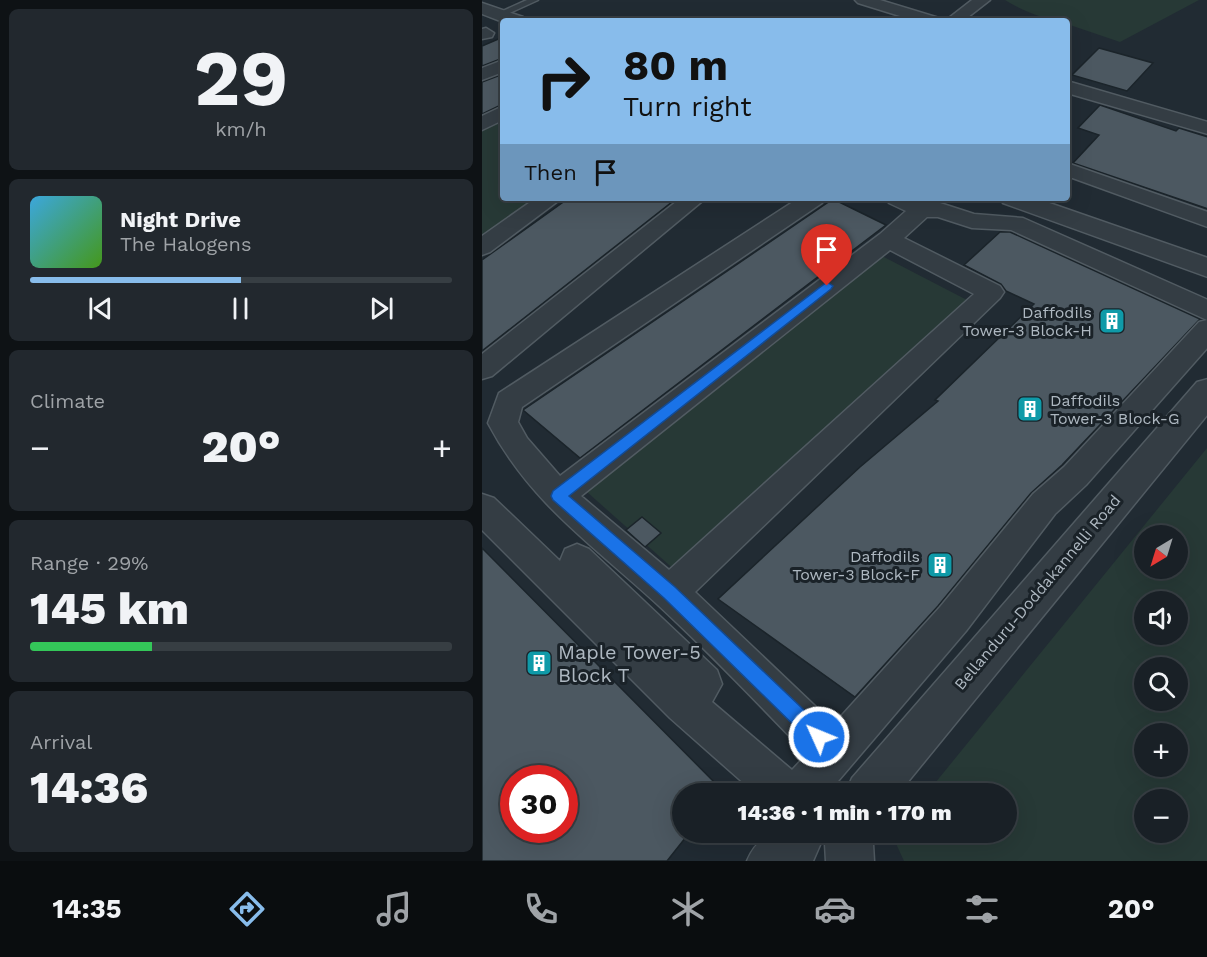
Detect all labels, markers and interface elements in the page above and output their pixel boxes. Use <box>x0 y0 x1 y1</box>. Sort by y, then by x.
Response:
text: 29 <box>194 32 288 124</box>
text: 80 m <box>623 41 728 90</box>
icon: right <box>524 42 602 120</box>
text: Turn right <box>623 91 752 123</box>
text: km/h <box>215 117 267 141</box>
icon: arrive <box>589 156 622 189</box>
text: Then <box>524 160 577 185</box>
text: Night Drive <box>120 207 241 232</box>
pin <box>801 224 852 286</box>
text: The Halogens <box>120 232 252 256</box>
icon: arrive <box>810 233 843 266</box>
icon: previous <box>84 292 117 325</box>
icon: pause <box>224 292 257 325</box>
icon: next <box>365 292 398 325</box>
place label: Daffodils Tower-3 Block-H <box>962 303 1092 340</box>
building icon: Daffodils Tower-3 Block-H <box>1097 306 1127 336</box>
text: Climate <box>30 389 105 413</box>
place label: Daffodils Tower-3 Block-G <box>1050 391 1180 428</box>
building icon: Daffodils Tower-3 Block-G <box>1015 394 1045 424</box>
text: 20° <box>201 420 281 473</box>
text: − <box>30 428 50 467</box>
text: + <box>432 428 452 467</box>
street label: Bellanduru-Doddakannelli Road <box>950 491 1125 694</box>
north arrow <box>1134 525 1188 579</box>
map controls <box>1134 525 1188 843</box>
place label: Daffodils Tower-3 Block-F <box>792 547 920 584</box>
building icon: Daffodils Tower-3 Block-F <box>925 550 955 580</box>
text: Range · 29% <box>30 551 148 575</box>
text: 145 km <box>30 582 189 635</box>
button: sound <box>1134 591 1188 645</box>
place label: Maple Tower-5 Block T <box>558 640 701 687</box>
building icon: Maple Tower-5 Block T <box>524 648 554 678</box>
button: search <box>1134 657 1188 711</box>
position arrow <box>787 705 851 769</box>
button: + <box>1134 723 1188 777</box>
text: Arrival <box>30 730 92 754</box>
text: 14:36 <box>30 761 148 814</box>
speed limit sign: 30 <box>500 765 578 843</box>
button: − <box>1134 789 1188 843</box>
text: 14:36 · 1 min · 170 m <box>737 800 952 825</box>
icon: directions <box>226 888 268 930</box>
icon: music <box>373 888 415 930</box>
icon: phone <box>520 888 562 930</box>
icon: climate <box>667 888 709 930</box>
icon: car <box>814 888 856 930</box>
icon: filters <box>961 888 1003 930</box>
text: 14:35 <box>52 893 121 925</box>
text: 20° <box>1108 893 1155 925</box>

